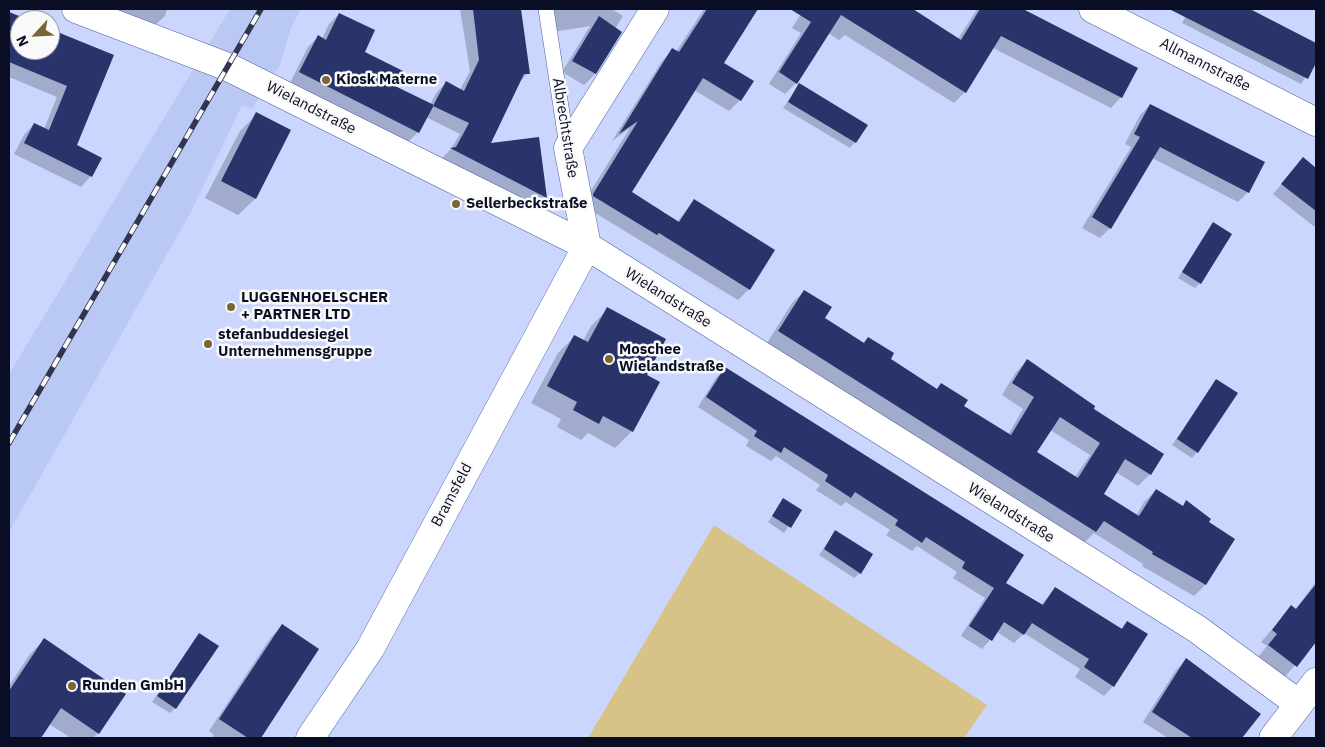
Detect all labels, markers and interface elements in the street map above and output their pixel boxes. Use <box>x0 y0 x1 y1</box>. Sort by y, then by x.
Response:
north arrow <box>10 10 60 60</box>
text: N <box>12 33 33 49</box>
street label: Allmannstraße <box>1157 34 1253 96</box>
place label: Kiosk Materne <box>336 71 437 89</box>
marker: Kiosk Materne <box>320 74 332 86</box>
street label: Albrechtstraße <box>548 77 582 179</box>
street label: Wielandstraße <box>263 78 359 138</box>
place label: Sellerbeckstraße <box>466 195 588 213</box>
marker: Sellerbeckstraße <box>450 198 462 210</box>
street label: Wielandstraße <box>622 264 714 332</box>
place label: LUGGENHOELSCHER + PARTNER LTD <box>241 289 388 324</box>
marker: LUGGENHOELSCHER + PARTNER LTD <box>225 301 237 313</box>
place label: stefanbuddesiegel Unternehmensgruppe <box>218 326 372 361</box>
marker: stefanbuddesiegel Unternehmensgruppe <box>202 338 214 350</box>
place label: Moschee Wielandstraße <box>619 341 724 376</box>
marker: Moschee Wielandstraße <box>603 353 615 365</box>
street label: Bramsfeld <box>428 460 476 530</box>
street label: Wielandstraße <box>965 479 1057 547</box>
place label: Runden GmbH <box>82 677 184 695</box>
marker: Runden GmbH <box>66 680 78 692</box>

